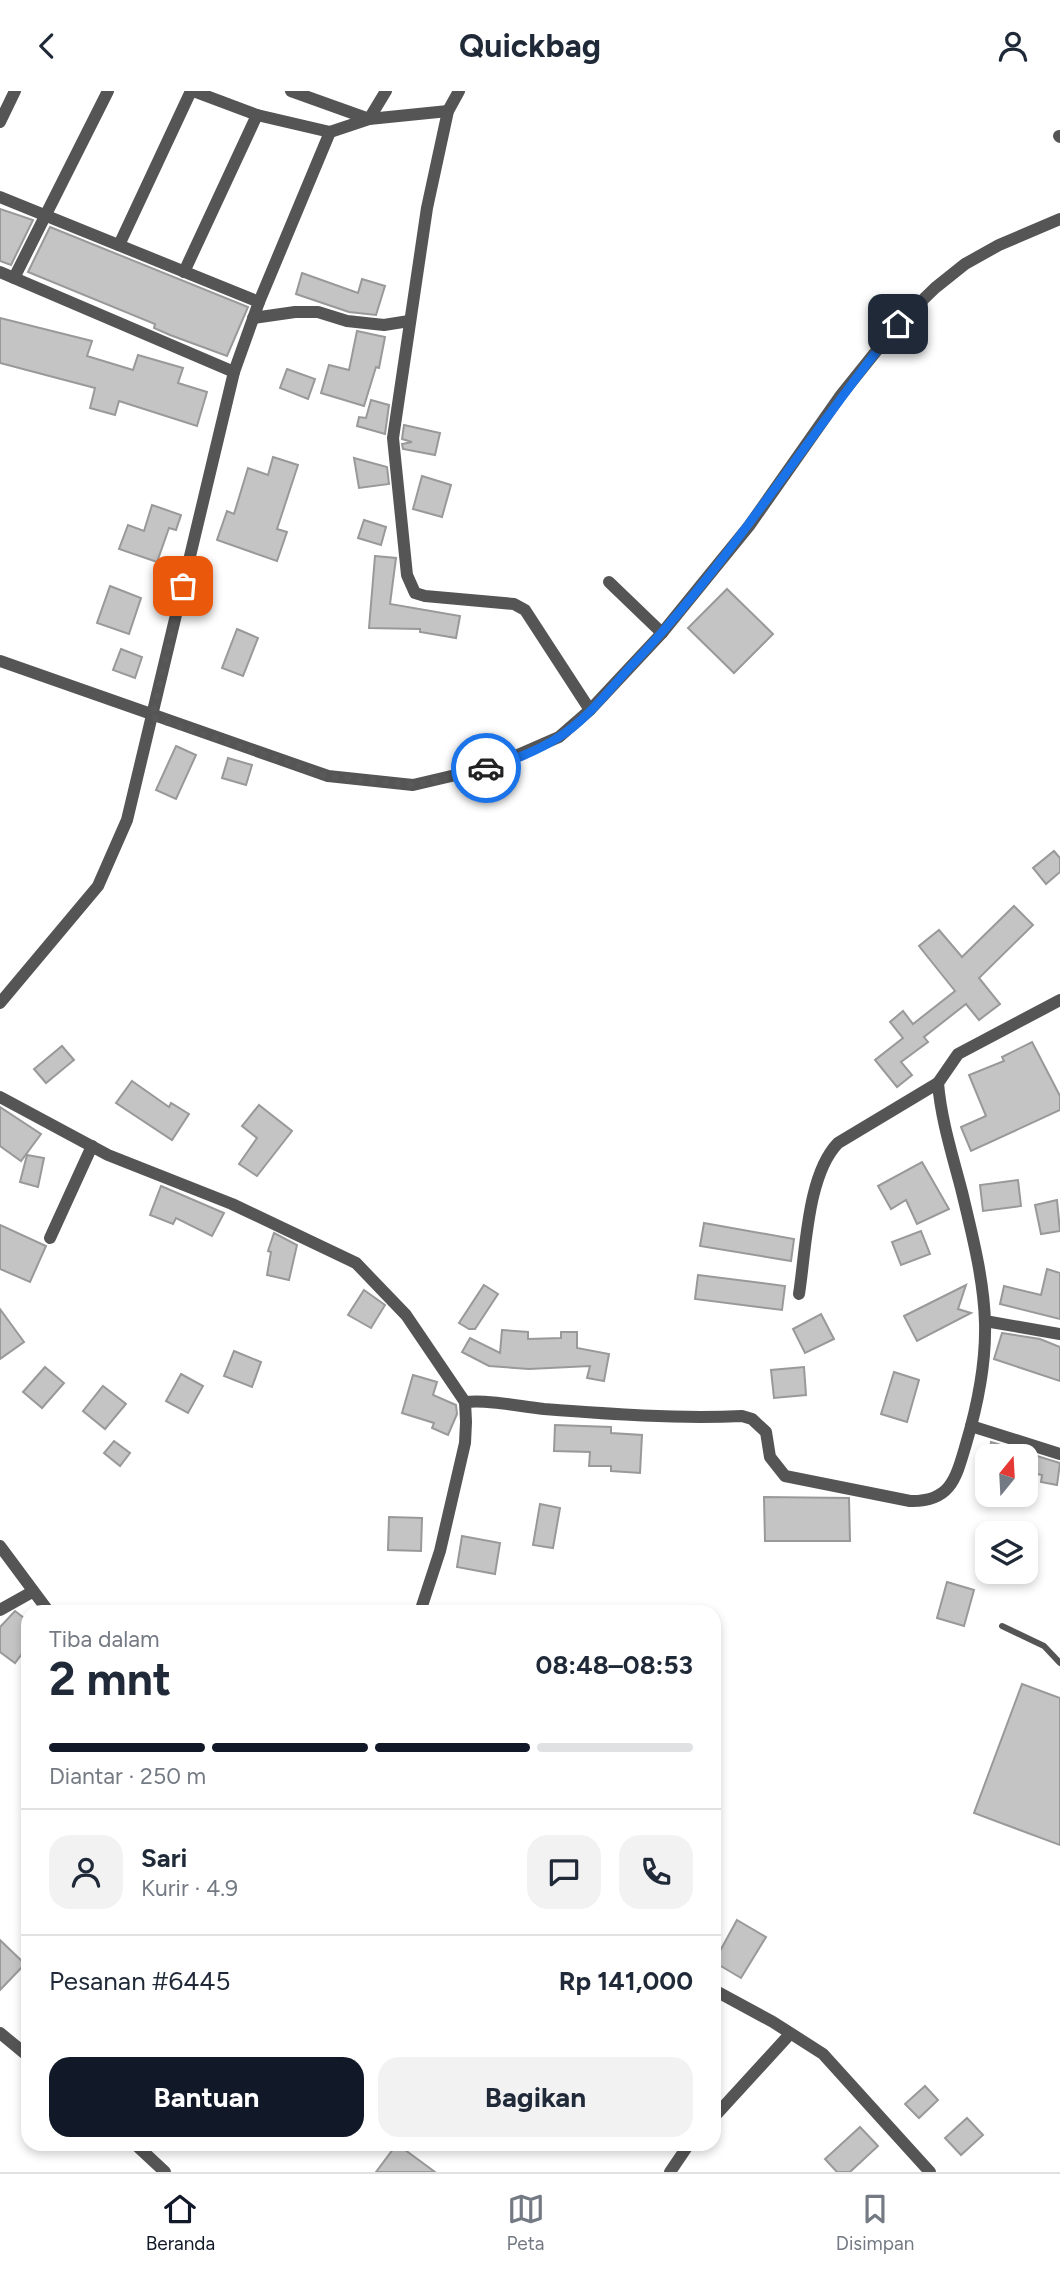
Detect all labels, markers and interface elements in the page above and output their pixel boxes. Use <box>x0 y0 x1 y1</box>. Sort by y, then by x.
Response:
icon: back <box>28 27 66 65</box>
text: Quickbag <box>459 27 601 65</box>
icon: person <box>994 27 1032 65</box>
pin <box>868 294 928 354</box>
icon: home <box>879 305 917 343</box>
pin <box>153 556 213 616</box>
icon: bag <box>164 567 202 605</box>
courier <box>451 733 521 803</box>
icon: car <box>467 749 505 787</box>
north arrow <box>975 1444 1038 1507</box>
map controls <box>975 1444 1038 1584</box>
button: layers <box>975 1521 1038 1584</box>
text: Tiba dalam <box>49 1625 160 1653</box>
text: 08:48–08:53 <box>536 1649 693 1681</box>
text: 2 mnt <box>49 1651 171 1707</box>
text: Diantar · 250 m <box>49 1762 206 1790</box>
button: person <box>49 1835 123 1909</box>
button: chat <box>527 1835 601 1909</box>
button: phone <box>619 1835 693 1909</box>
text: Sari <box>141 1842 187 1874</box>
text: Kurir · 4.9 <box>141 1874 238 1902</box>
text: Pesanan #6445 <box>49 1965 230 1997</box>
text: Rp 141,000 <box>559 1965 693 1997</box>
button: Bantuan <box>49 2057 364 2137</box>
button: Bagikan <box>378 2057 693 2137</box>
tab: Beranda <box>146 2190 215 2255</box>
tab: Peta <box>507 2190 545 2255</box>
tab: Disimpan <box>836 2190 914 2255</box>

